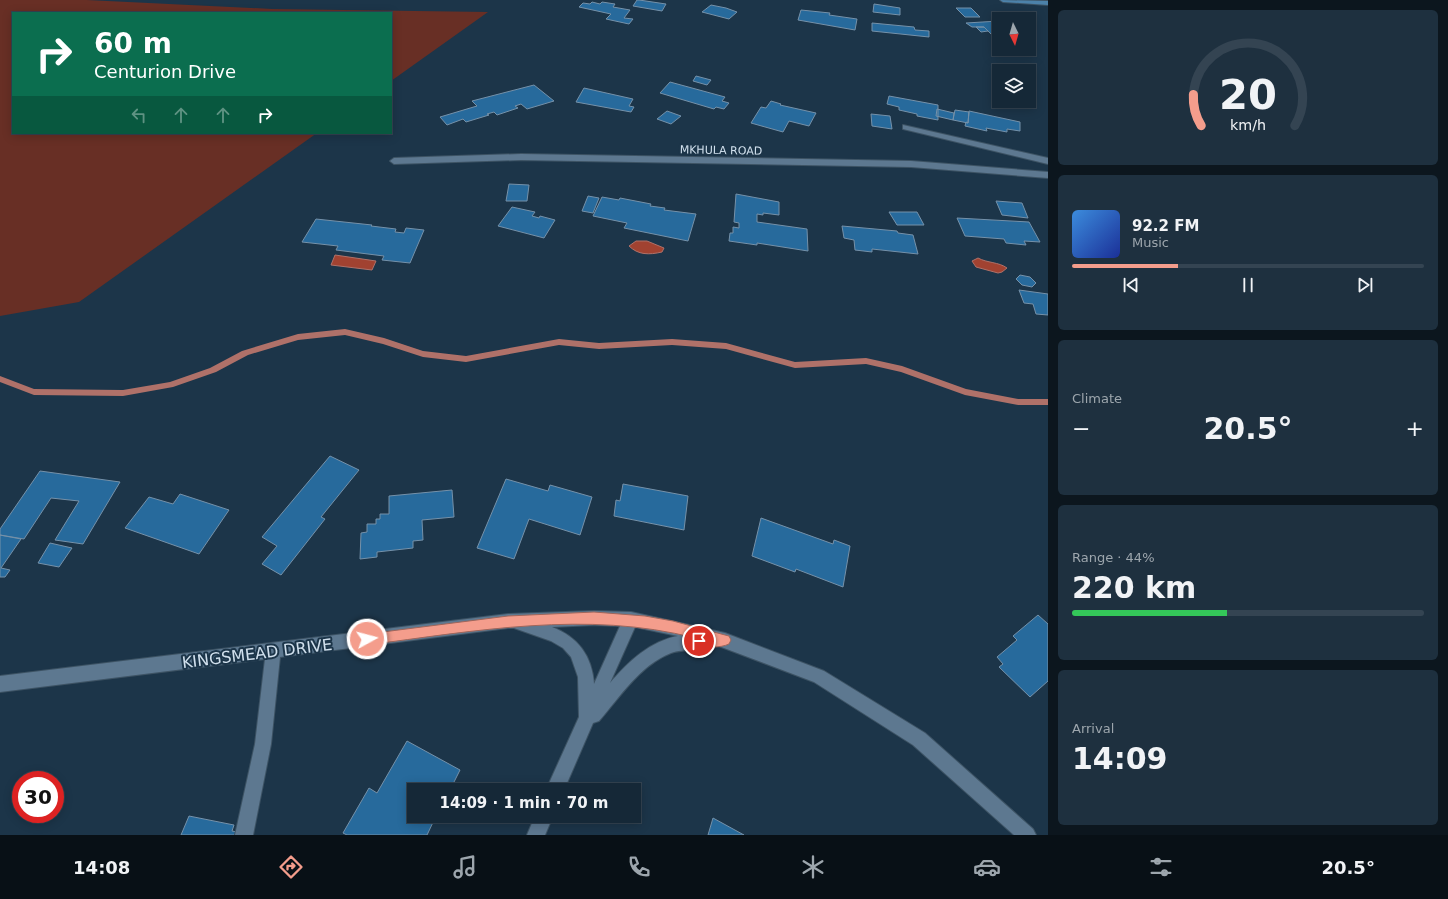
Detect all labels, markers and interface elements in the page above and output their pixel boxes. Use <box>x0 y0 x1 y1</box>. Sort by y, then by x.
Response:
north arrow <box>992 12 1036 56</box>
map controls <box>992 12 1036 108</box>
text: 60 m <box>94 27 172 60</box>
icon: right <box>28 28 80 80</box>
text: Centurion Drive <box>94 61 236 82</box>
button: layers <box>992 64 1036 108</box>
text: 20 <box>1219 69 1277 118</box>
icon: left <box>128 104 150 126</box>
icon: ahead <box>170 104 192 126</box>
icon: ahead <box>212 104 234 126</box>
icon: right <box>254 104 276 126</box>
text: km/h <box>1230 116 1266 132</box>
street label: MKHULA ROAD <box>680 143 762 158</box>
text: 92.2 FM <box>1132 217 1199 235</box>
text: Music <box>1132 235 1169 250</box>
icon: previous <box>1120 274 1142 296</box>
icon: pause <box>1237 274 1259 296</box>
icon: next <box>1354 274 1376 296</box>
text: Climate <box>1072 391 1122 406</box>
text: 20.5° <box>1203 411 1293 446</box>
text: − <box>1072 416 1090 441</box>
text: + <box>1406 416 1424 441</box>
text: Range · 44% <box>1072 550 1155 565</box>
text: 220 km <box>1072 570 1196 605</box>
position arrow <box>346 618 388 660</box>
pin <box>682 624 716 658</box>
icon: arrive <box>688 630 710 652</box>
street label: KINGSMEAD DRIVE <box>181 635 333 672</box>
text: Arrival <box>1072 721 1114 736</box>
text: 14:09 <box>1072 741 1168 776</box>
speed limit sign: 30 <box>12 771 64 823</box>
text: 14:09 · 1 min · 70 m <box>440 794 608 812</box>
icon: directions <box>277 853 305 881</box>
icon: music <box>451 853 479 881</box>
icon: phone <box>625 853 653 881</box>
icon: climate <box>799 853 827 881</box>
icon: car <box>973 853 1001 881</box>
icon: filters <box>1147 853 1175 881</box>
text: 14:08 <box>73 857 130 878</box>
text: 20.5° <box>1321 857 1375 878</box>

